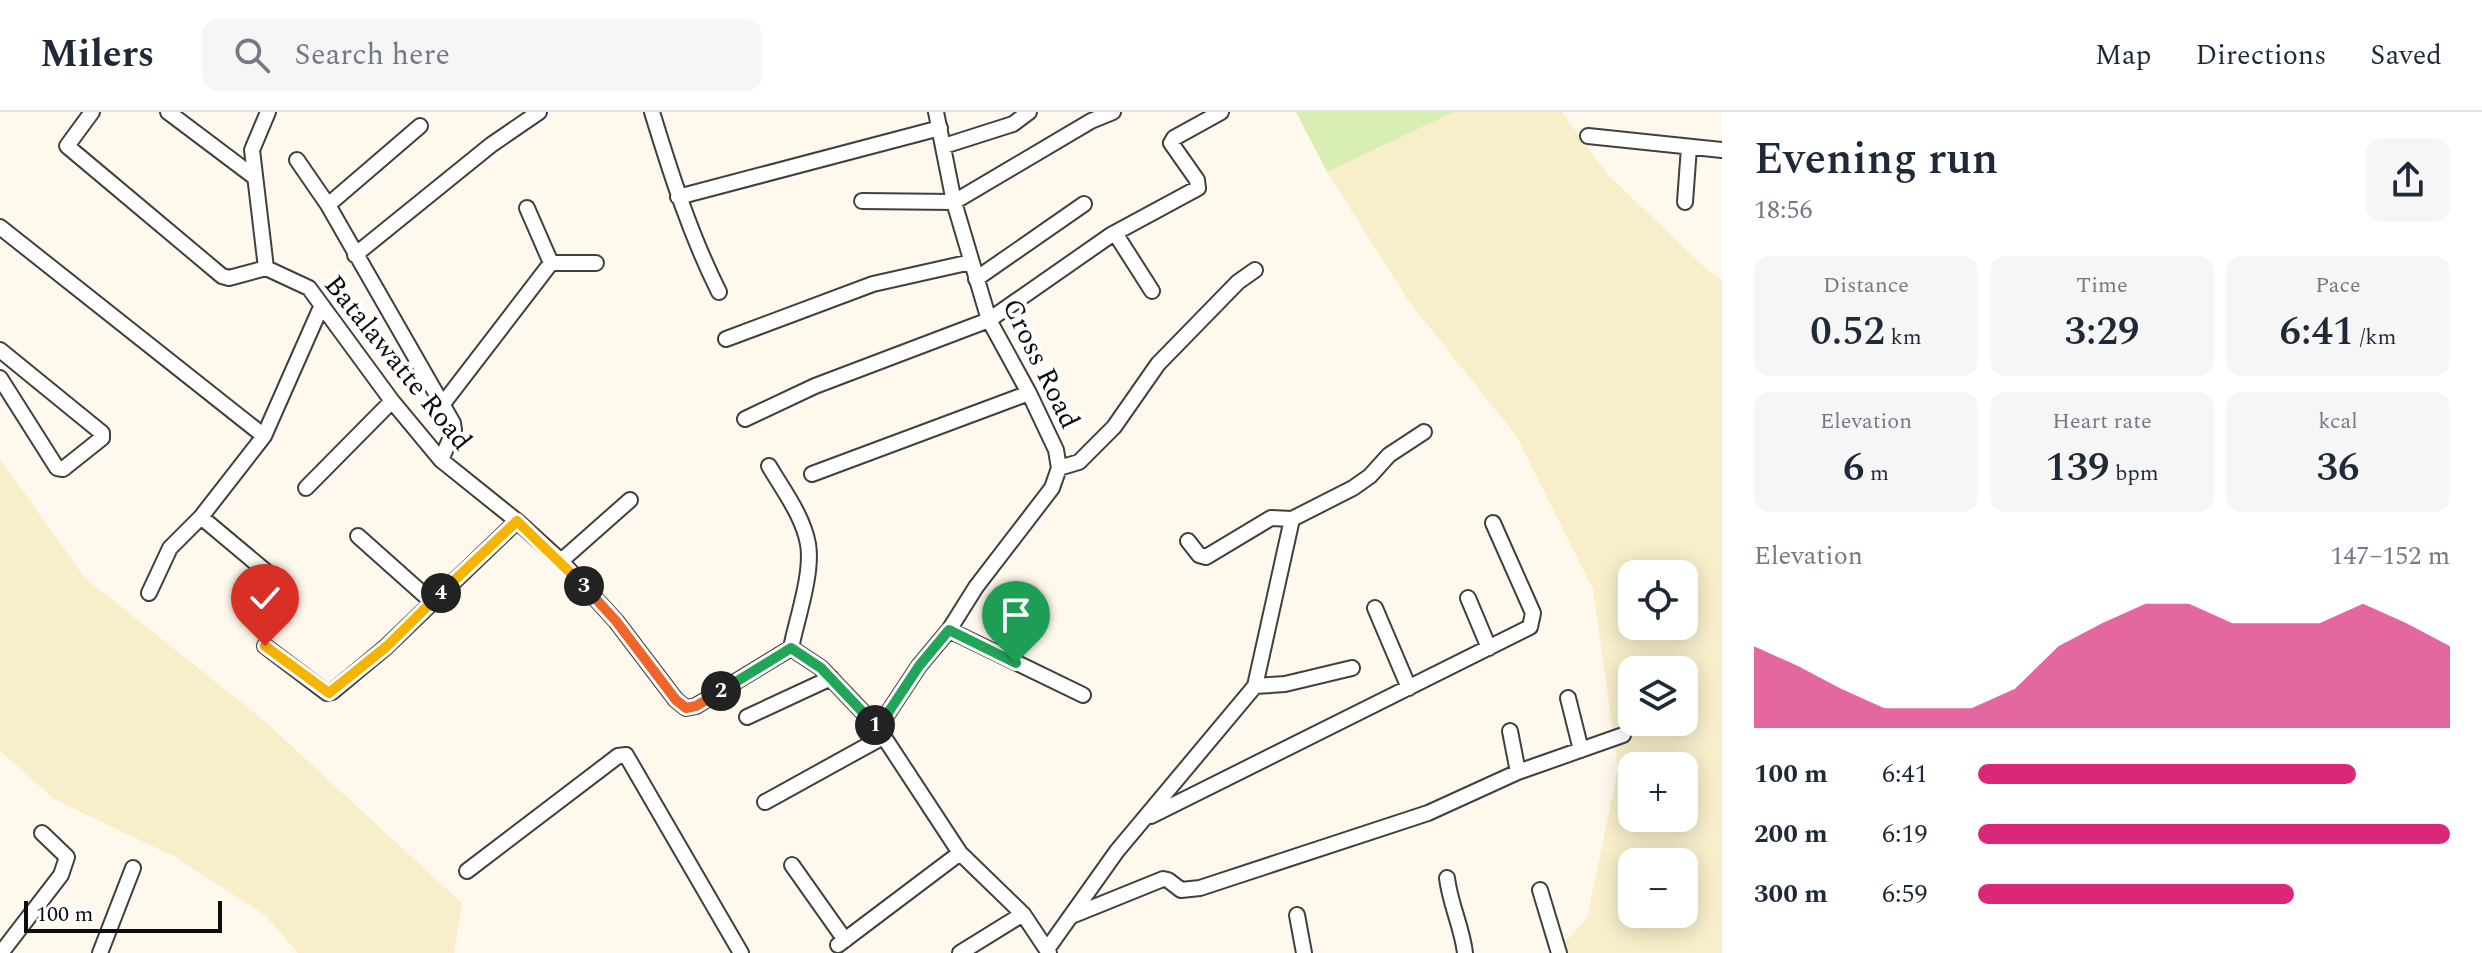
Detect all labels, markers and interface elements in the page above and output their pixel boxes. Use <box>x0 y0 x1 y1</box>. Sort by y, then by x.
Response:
search box <box>202 19 762 91</box>
text: Milers <box>40 26 154 84</box>
text: Search here <box>294 32 450 78</box>
icon: search <box>230 33 274 77</box>
text: Map <box>2095 34 2152 77</box>
text: Directions <box>2196 34 2326 77</box>
text: Saved <box>2370 34 2442 77</box>
text: Evening run <box>1754 126 1998 193</box>
button: share <box>2366 138 2450 222</box>
text: 18:56 <box>1754 190 1813 230</box>
street label: Batalawatte Road <box>313 266 482 460</box>
text: Distance <box>1823 269 1909 302</box>
text: Time <box>2076 269 2128 302</box>
text: Pace <box>2315 269 2361 302</box>
street label: Cross Road <box>991 291 1091 436</box>
text: 0.52 <box>1810 302 1885 363</box>
text: 3:29 <box>2065 302 2139 363</box>
text: 6:41 <box>2280 302 2354 363</box>
text: km <box>1885 321 1922 354</box>
text: /km <box>2354 321 2396 354</box>
text: Elevation <box>1820 405 1912 438</box>
text: Heart rate <box>2052 405 2152 438</box>
text: kcal <box>2318 405 2358 438</box>
text: 6 <box>1843 438 1865 499</box>
text: 139 <box>2045 438 2110 499</box>
text: 36 <box>2317 438 2359 499</box>
text: m <box>1865 457 1889 490</box>
text: bpm <box>2110 457 2159 490</box>
text: Elevation <box>1754 536 1863 576</box>
text: 147–152 m <box>2330 536 2450 576</box>
map controls <box>1618 560 1698 928</box>
button: locate <box>1618 560 1698 640</box>
pin <box>231 564 299 646</box>
pin: 3 <box>564 566 604 606</box>
text: 3 <box>578 569 590 602</box>
pin: 4 <box>421 573 461 613</box>
icon: check <box>243 576 287 620</box>
text: 4 <box>435 576 447 609</box>
pin <box>982 581 1050 663</box>
icon: arrive <box>994 593 1038 637</box>
button: layers <box>1618 656 1698 736</box>
pin: 2 <box>701 671 741 711</box>
text: 2 <box>715 674 727 707</box>
pin: 1 <box>855 705 895 745</box>
text: 1 <box>869 708 881 741</box>
button: + <box>1618 752 1698 832</box>
text: 100 m <box>1754 754 1828 794</box>
text: 6:41 <box>1882 754 1928 794</box>
text: 200 m <box>1754 814 1828 854</box>
text: 6:19 <box>1882 814 1928 854</box>
button: − <box>1618 848 1698 928</box>
text: 300 m <box>1754 874 1828 914</box>
text: 6:59 <box>1882 874 1928 914</box>
scale bar <box>24 897 222 933</box>
text: 100 m <box>36 898 93 931</box>

